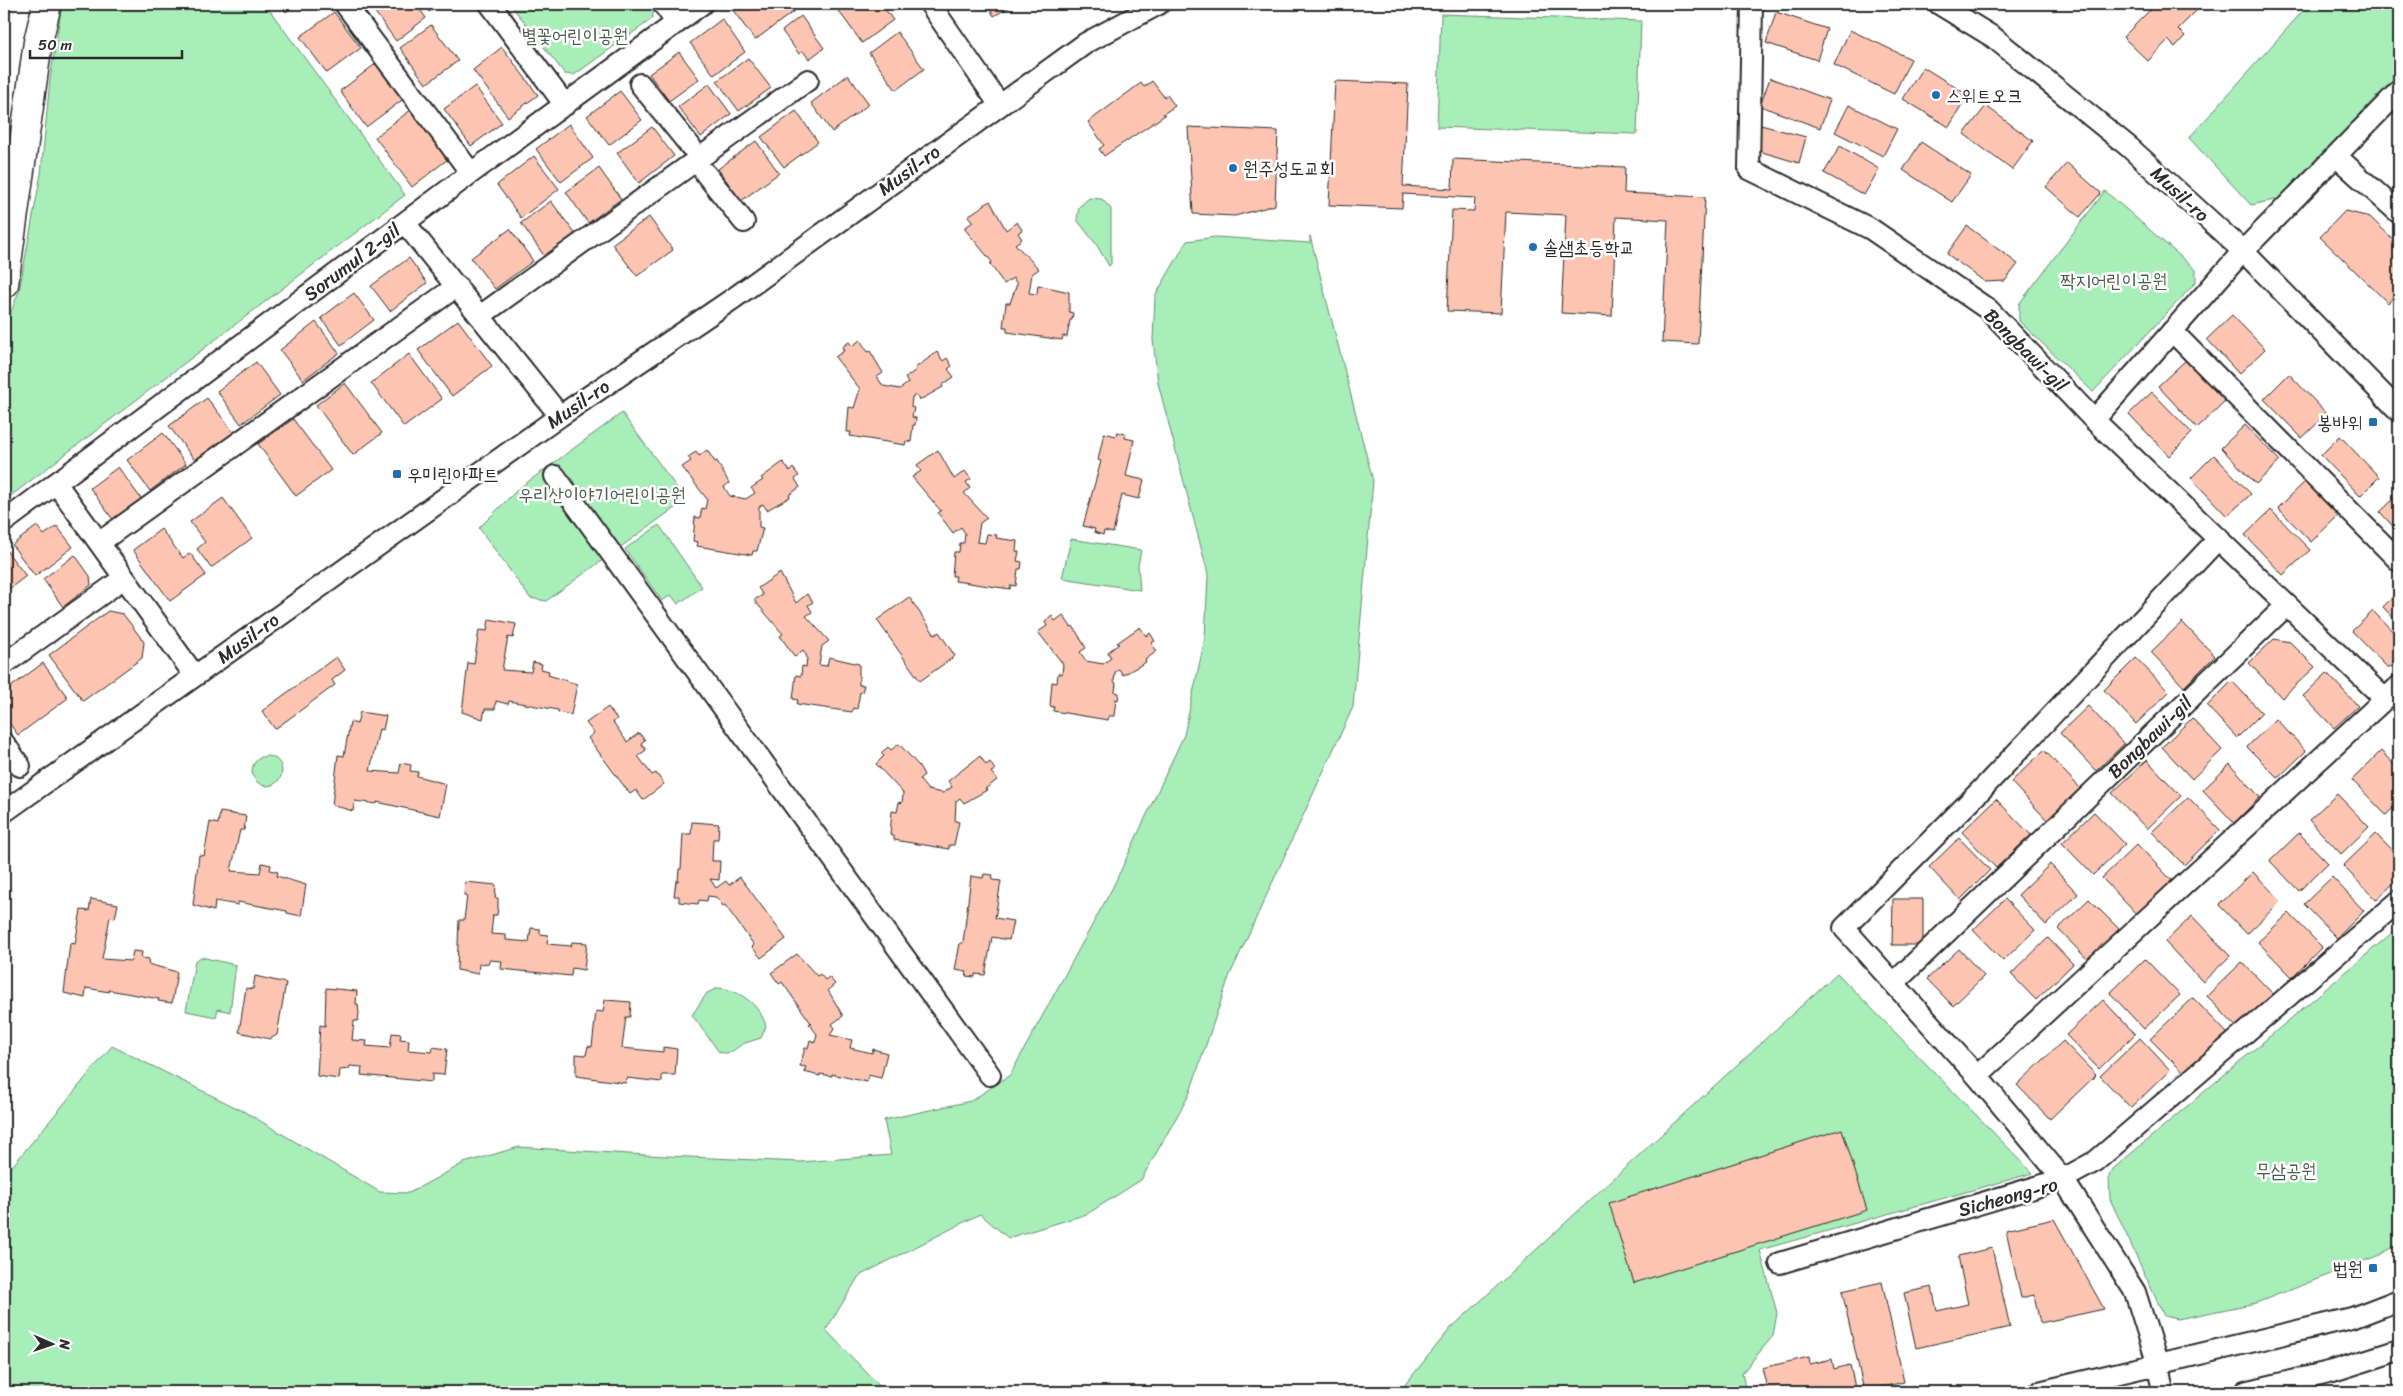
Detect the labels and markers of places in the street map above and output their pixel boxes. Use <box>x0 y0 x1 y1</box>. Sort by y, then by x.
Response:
place label: 스위트오크 <box>1946 79 2022 112</box>
marker: 스위트오크 <box>1930 89 1942 101</box>
place label: 원주성도교회 <box>1243 152 1335 185</box>
marker: 원주성도교회 <box>1227 162 1239 174</box>
place label: 솔샘초등학교 <box>1543 231 1635 264</box>
marker: 솔샘초등학교 <box>1527 241 1539 253</box>
place label: 봉바위 <box>2317 406 2363 439</box>
marker: 봉바위 <box>2367 416 2379 428</box>
place label: 우미린아파트 <box>407 458 499 491</box>
marker: 우미린아파트 <box>391 468 403 480</box>
place label: 법원 <box>2332 1252 2363 1285</box>
marker: 법원 <box>2367 1262 2379 1274</box>

